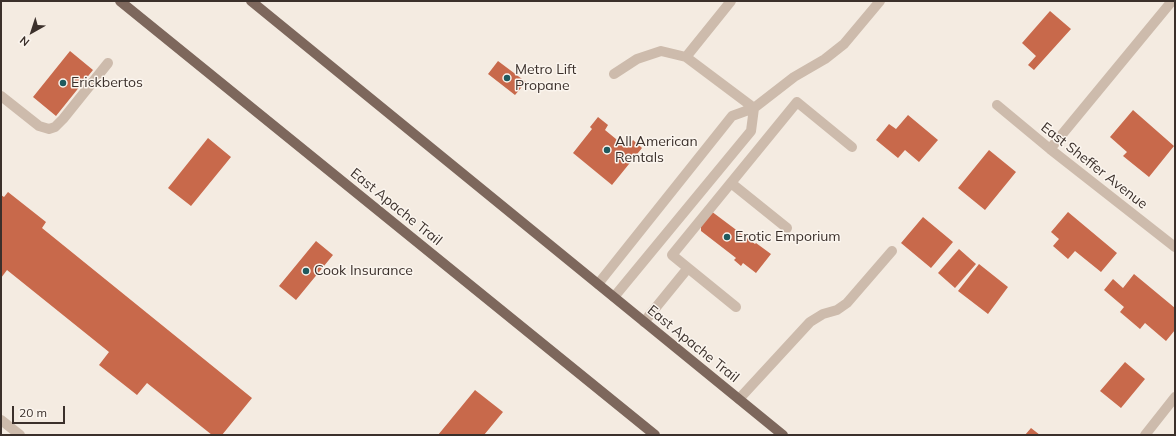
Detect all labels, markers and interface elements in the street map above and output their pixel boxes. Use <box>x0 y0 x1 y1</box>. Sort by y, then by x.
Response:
north arrow <box>12 12 52 52</box>
text: N <box>17 33 32 49</box>
place label: Metro Lift Propane <box>515 62 576 94</box>
marker: Metro Lift Propane <box>502 73 512 83</box>
place label: Erickbertos <box>71 75 143 91</box>
marker: Erickbertos <box>58 78 68 88</box>
street label: East Sheffer Avenue <box>1037 119 1151 213</box>
place label: All American Rentals <box>615 134 698 166</box>
marker: All American Rentals <box>602 145 612 155</box>
street label: East Apache Trail <box>347 165 445 249</box>
place label: Erotic Emporium <box>735 229 841 245</box>
marker: Erotic Emporium <box>722 232 732 242</box>
place label: Cook Insurance <box>314 263 413 279</box>
marker: Cook Insurance <box>301 266 311 276</box>
street label: East Apache Trail <box>644 302 742 386</box>
scale bar <box>14 398 67 424</box>
text: 20 m <box>19 405 47 420</box>

